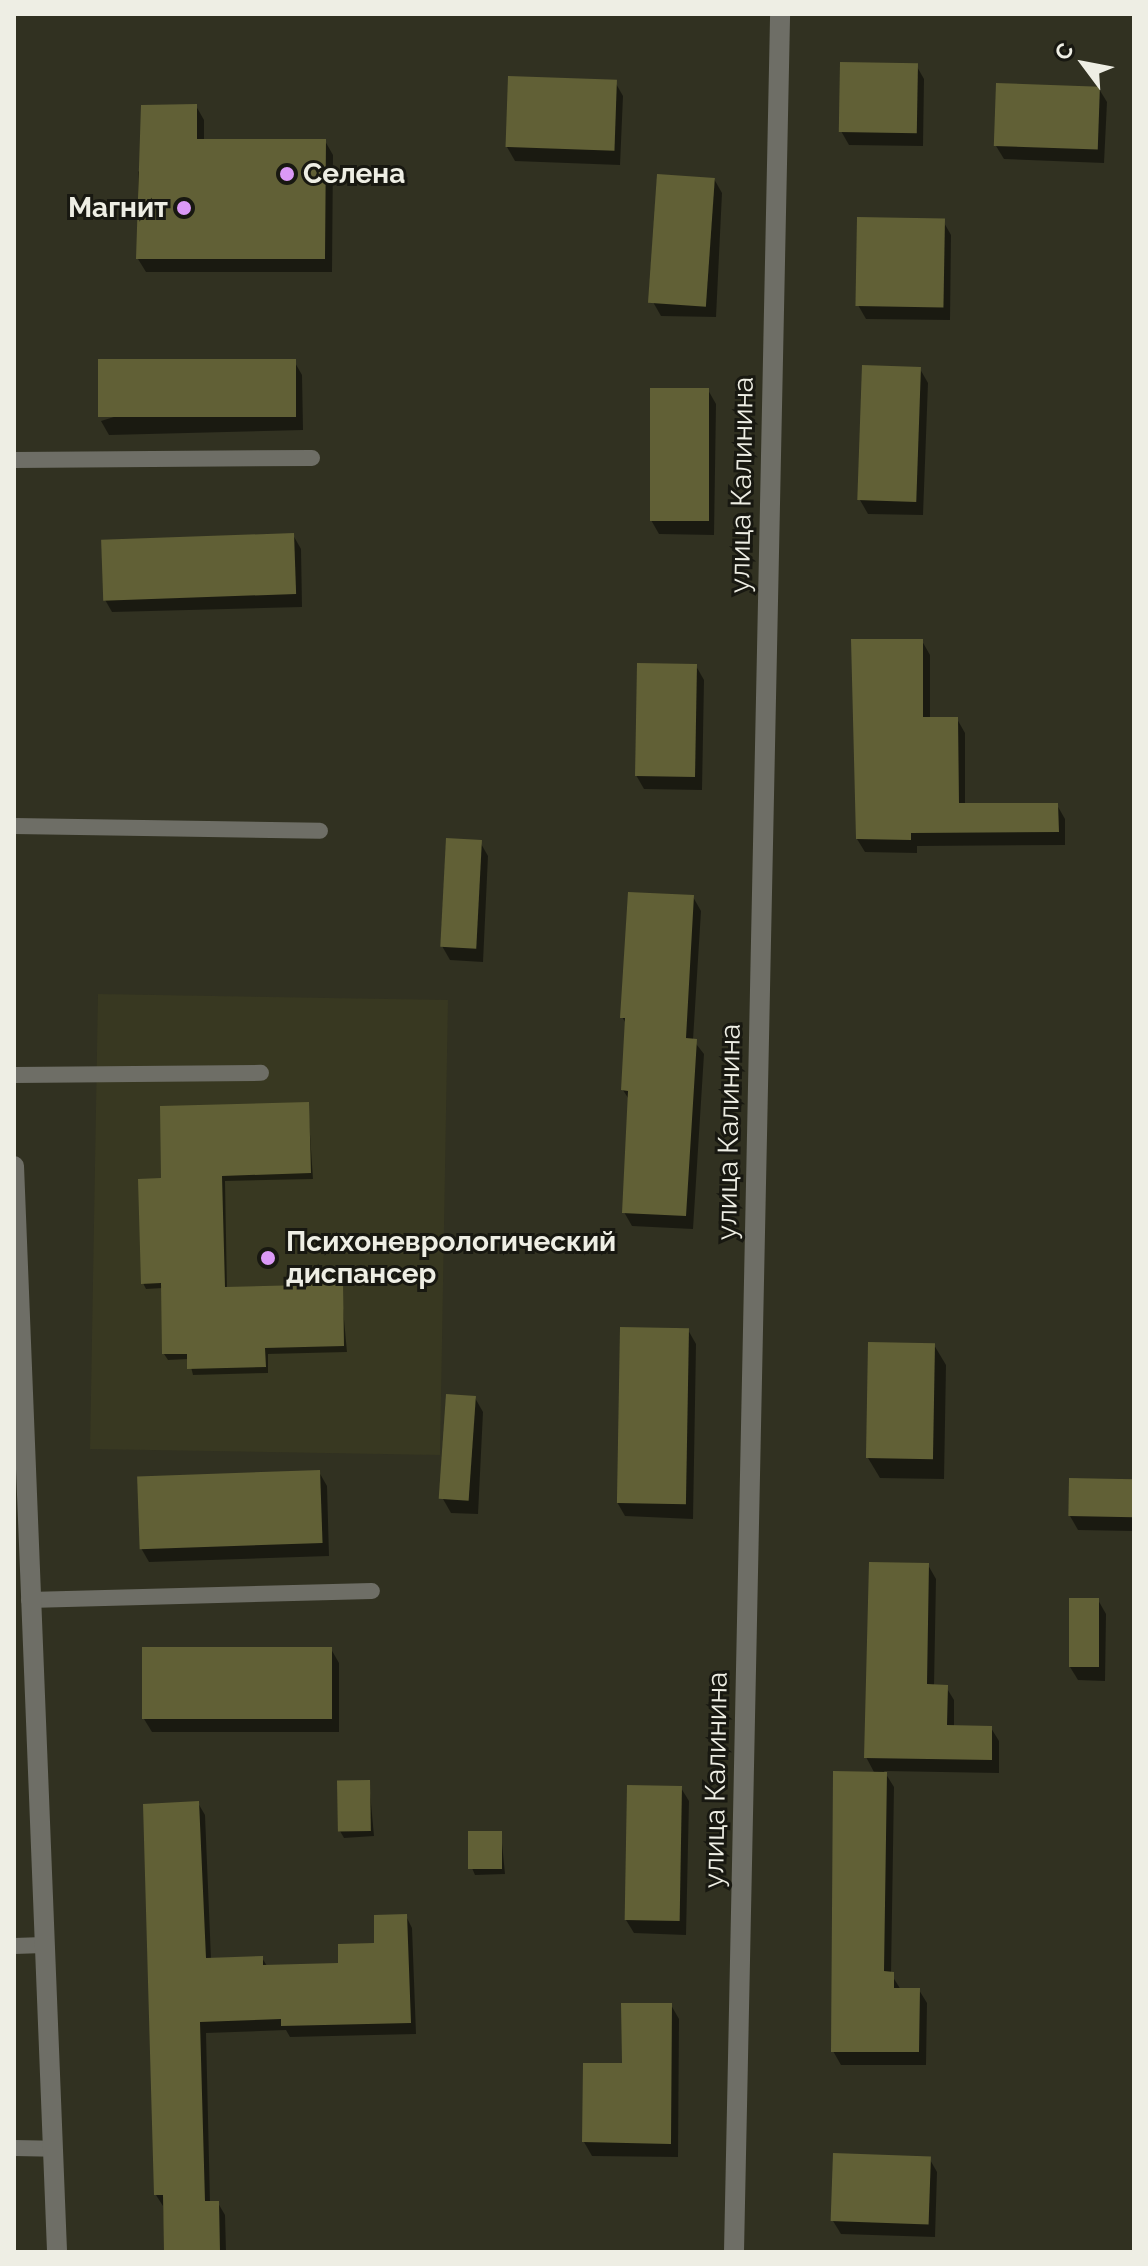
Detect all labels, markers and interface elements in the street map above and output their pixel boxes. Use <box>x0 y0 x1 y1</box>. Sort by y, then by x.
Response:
north arrow <box>1044 24 1124 104</box>
text: С <box>1049 38 1079 65</box>
place label: Селена <box>303 157 405 191</box>
marker: Селена <box>278 165 296 183</box>
place label: Магнит <box>68 191 168 225</box>
marker: Магнит <box>175 199 193 217</box>
street label: улица Калинина <box>723 376 761 594</box>
street label: улица Калинина <box>710 1023 748 1241</box>
place label: Психоневрологический диспансер <box>286 1225 616 1291</box>
marker: Психоневрологический диспансер <box>257 1247 279 1269</box>
street label: улица Калинина <box>697 1671 735 1889</box>

